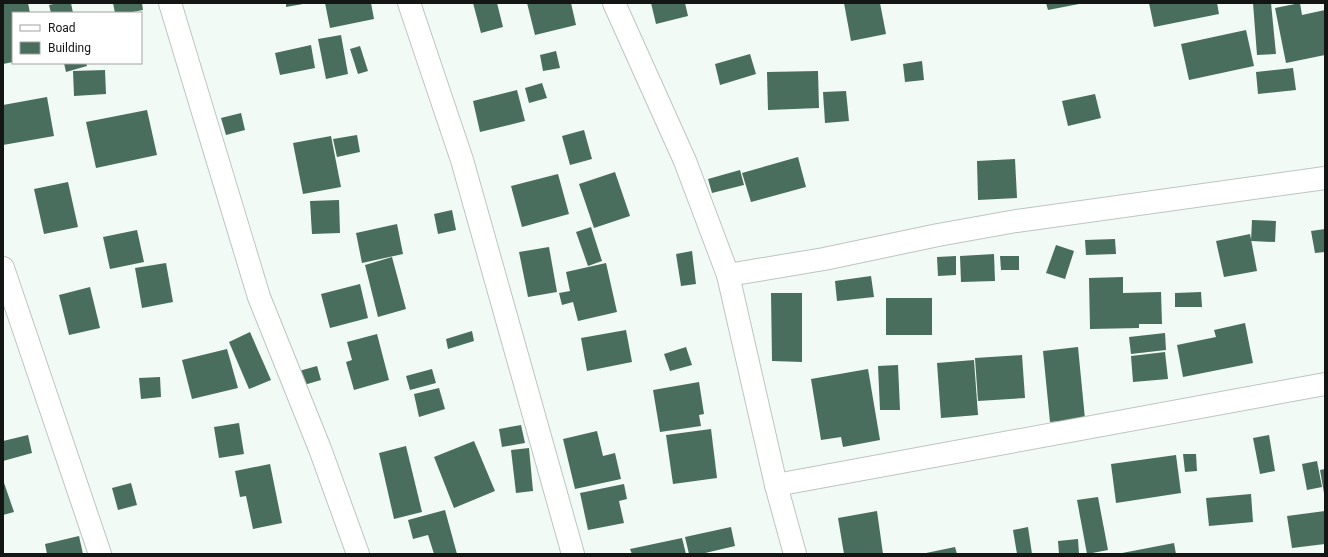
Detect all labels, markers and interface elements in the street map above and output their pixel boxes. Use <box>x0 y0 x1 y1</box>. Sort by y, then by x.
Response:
legend <box>12 12 142 64</box>
text: Road <box>48 21 76 35</box>
text: Building <box>48 41 91 55</box>

